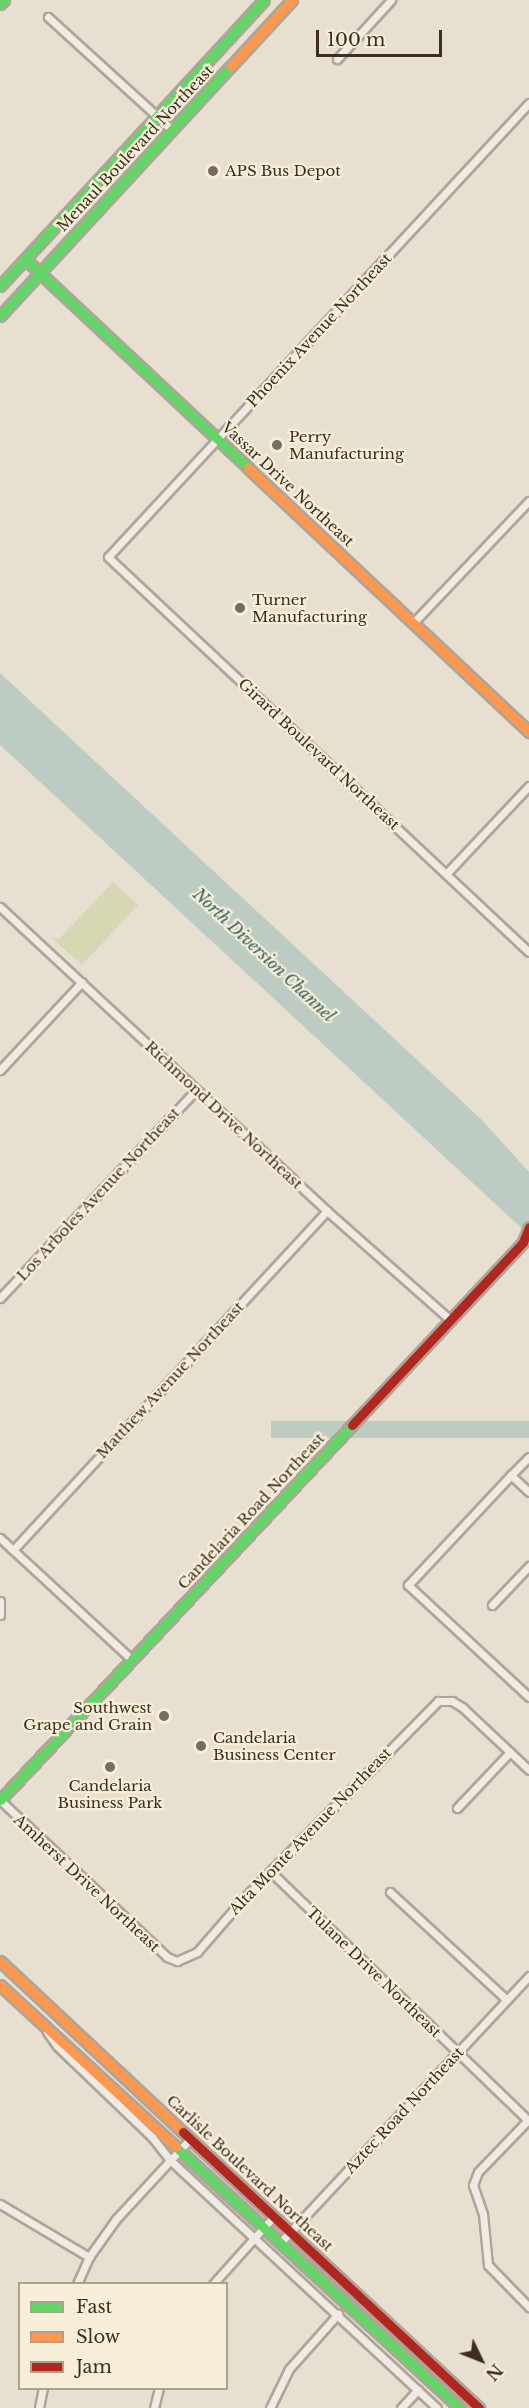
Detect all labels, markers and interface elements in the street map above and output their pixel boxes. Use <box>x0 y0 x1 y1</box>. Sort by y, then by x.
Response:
scale bar <box>319 18 445 56</box>
text: 100 m <box>327 29 385 51</box>
street label: Menaul Boulevard Northeast <box>53 61 217 235</box>
place label: APS Bus Depot <box>225 162 341 180</box>
marker: APS Bus Depot <box>206 164 220 178</box>
street label: Phoenix Avenue Northeast <box>243 249 395 411</box>
street label: Vassar Drive Northeast <box>218 418 358 550</box>
place label: Perry Manufacturing <box>289 427 404 462</box>
marker: Perry Manufacturing <box>270 438 284 452</box>
place label: Turner Manufacturing <box>252 590 367 625</box>
marker: Turner Manufacturing <box>233 601 247 615</box>
street label: Girard Boulevard Northeast <box>235 674 403 834</box>
water label: North Diversion Channel <box>189 884 339 1026</box>
street label: Richmond Drive Northeast <box>142 1037 306 1193</box>
street label: Los Arboles Avenue Northeast <box>12 1103 184 1285</box>
street label: Matthew Avenue Northeast <box>92 1298 248 1462</box>
street label: Candelaria Road Northeast <box>174 1429 328 1593</box>
place label: Southwest Grape and Grain <box>23 1698 152 1733</box>
marker: Southwest Grape and Grain <box>157 1709 171 1723</box>
place label: Candelaria Business Center <box>213 1728 336 1763</box>
marker: Candelaria Business Center <box>194 1739 208 1753</box>
street label: Alta Monte Avenue Northeast <box>225 1743 395 1919</box>
marker: Candelaria Business Park <box>103 1760 117 1774</box>
place label: Candelaria Business Park <box>57 1776 163 1811</box>
street label: Amherst Drive Northeast <box>10 1811 164 1955</box>
street label: Tulane Drive Northeast <box>303 1903 445 2041</box>
street label: Aztec Road Northeast <box>341 2043 467 2177</box>
street label: Carlisle Boulevard Northeast <box>163 2091 337 2255</box>
legend <box>18 2282 228 2390</box>
text: Fast <box>76 2296 112 2318</box>
text: Slow <box>76 2326 120 2348</box>
north arrow <box>451 2330 511 2390</box>
text: Jam <box>76 2356 112 2378</box>
text: N <box>482 2360 507 2385</box>

